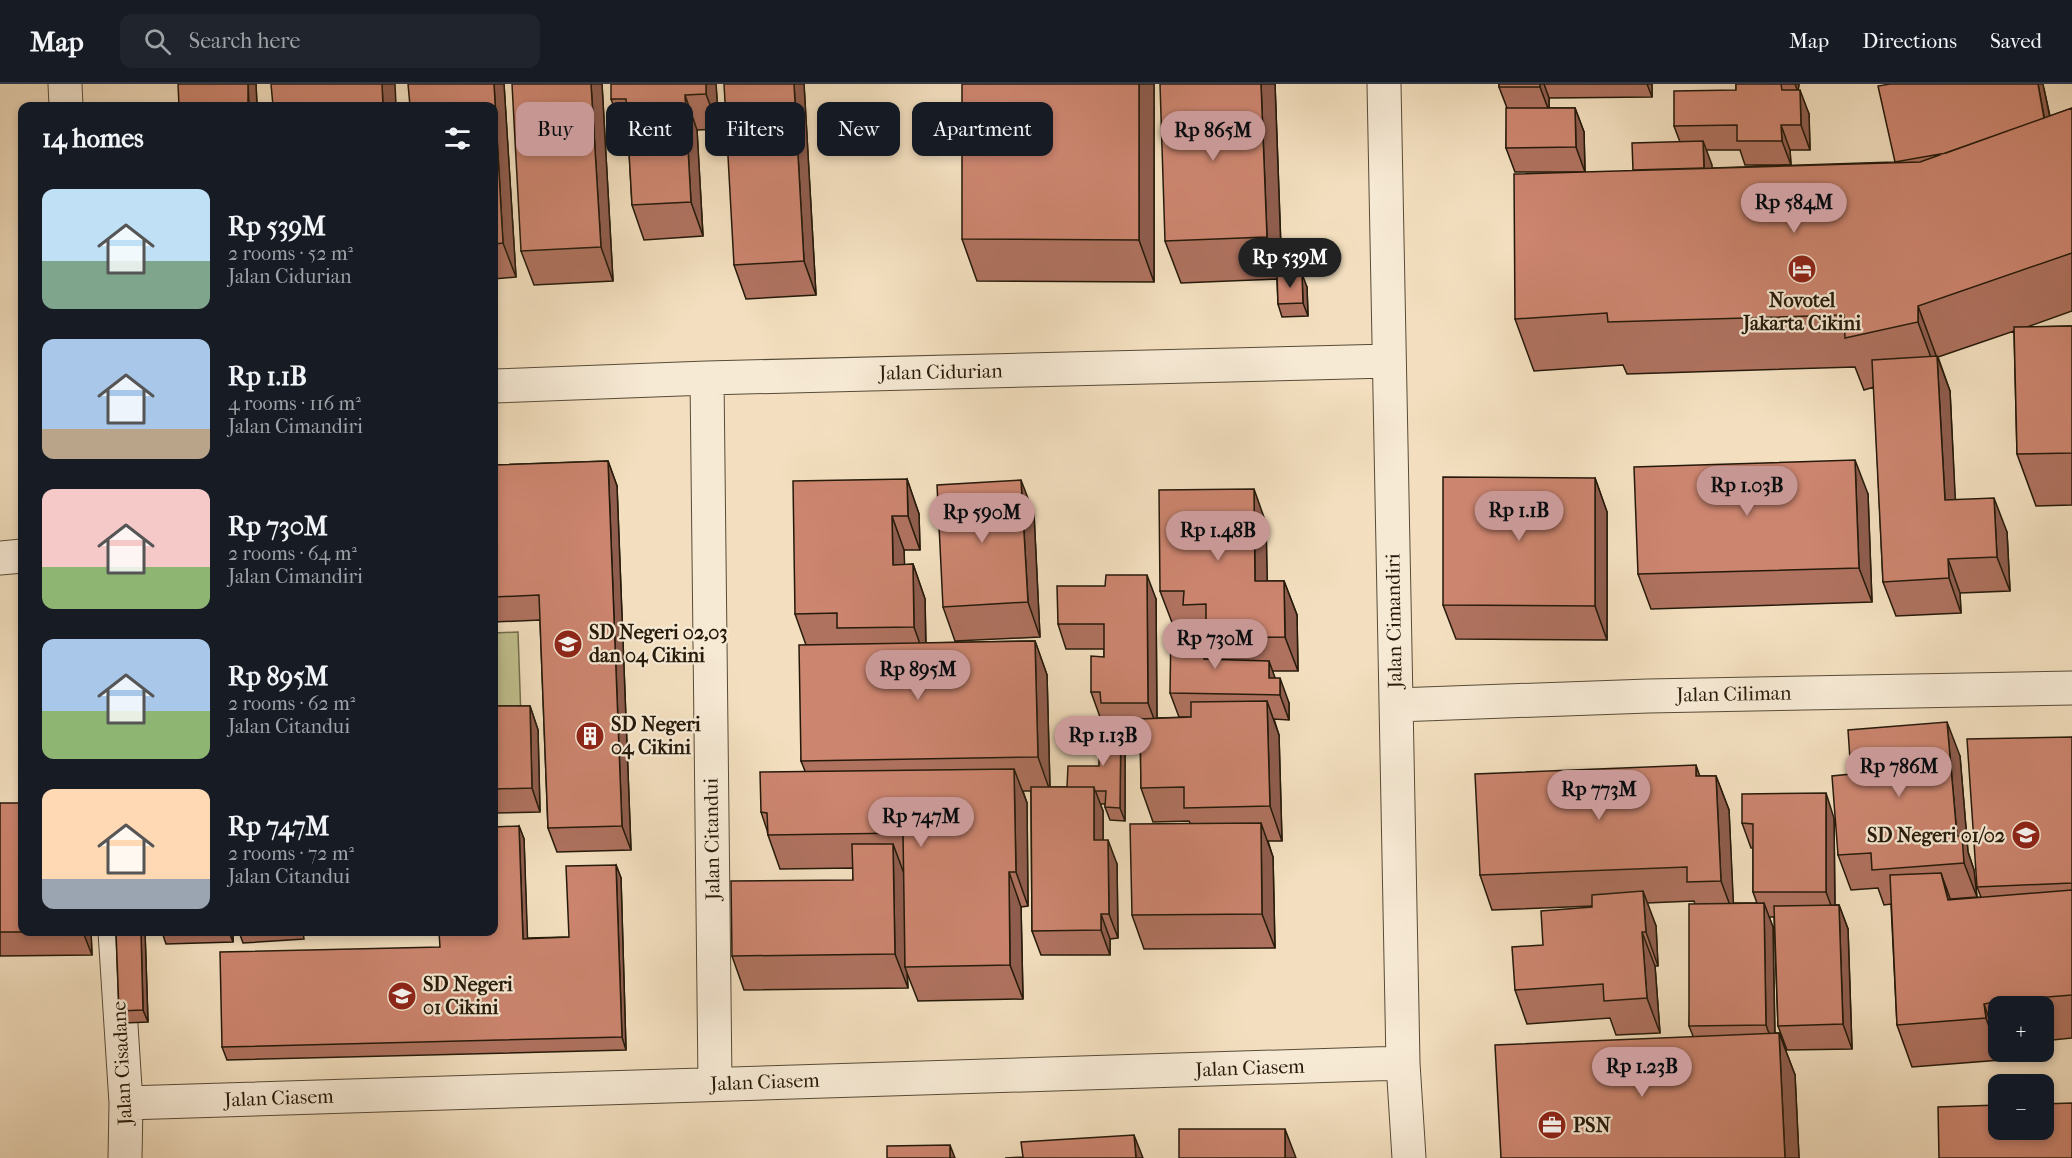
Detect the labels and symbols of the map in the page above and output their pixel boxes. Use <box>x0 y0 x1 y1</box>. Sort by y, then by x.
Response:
pin: Rp 865M <box>1158 111 1268 162</box>
pin: Rp 584M <box>1739 183 1849 234</box>
pin: Rp 539M <box>1235 238 1345 289</box>
hotel icon: Novotel Jakarta Cikini <box>1786 253 1818 285</box>
place label: Novotel Jakarta Cikini <box>1741 289 1862 335</box>
street label: Jalan Cidurian <box>877 359 1003 385</box>
pin: Rp 1.03B <box>1685 466 1809 517</box>
pin: Rp 1.1B <box>1464 491 1574 542</box>
pin: Rp 590M <box>927 493 1037 544</box>
pin: Rp 1.48B <box>1156 511 1280 562</box>
street label: Jalan Cimandiri <box>1381 553 1407 691</box>
pin: Rp 730M <box>1160 619 1270 670</box>
place label: SD Negeri 02,03 dan 04 Cikini <box>589 621 728 668</box>
school or university icon: SD Negeri 02,03 dan 04 Cikini <box>552 628 584 660</box>
pin: Rp 895M <box>863 650 973 701</box>
street label: Jalan Ciliman <box>1674 681 1792 707</box>
place label: SD Negeri 04 Cikini <box>611 713 702 760</box>
pin: Rp 1.13B <box>1041 716 1165 767</box>
building icon: SD Negeri 04 Cikini <box>574 720 606 752</box>
pin: Rp 786M <box>1844 747 1954 798</box>
pin: Rp 773M <box>1544 770 1654 821</box>
street label: Jalan Citandui <box>699 778 725 902</box>
pin: Rp 747M <box>866 797 976 848</box>
school or university icon: SD Negeri 01/02 <box>2010 819 2042 851</box>
place label: SD Negeri 01/02 <box>1867 824 2005 847</box>
place label: SD Negeri 01 Cikini <box>423 973 514 1019</box>
school or university icon: SD Negeri 01 Cikini <box>386 980 418 1012</box>
street label: Jalan Cisadane <box>107 1000 137 1128</box>
pin: Rp 1.23B <box>1580 1047 1704 1098</box>
street label: Jalan Ciasem <box>1193 1055 1305 1081</box>
street label: Jalan Ciasem <box>708 1069 820 1095</box>
street label: Jalan Ciasem <box>222 1085 334 1111</box>
office icon: PSN <box>1536 1109 1568 1141</box>
place label: PSN <box>1573 1114 1611 1137</box>

